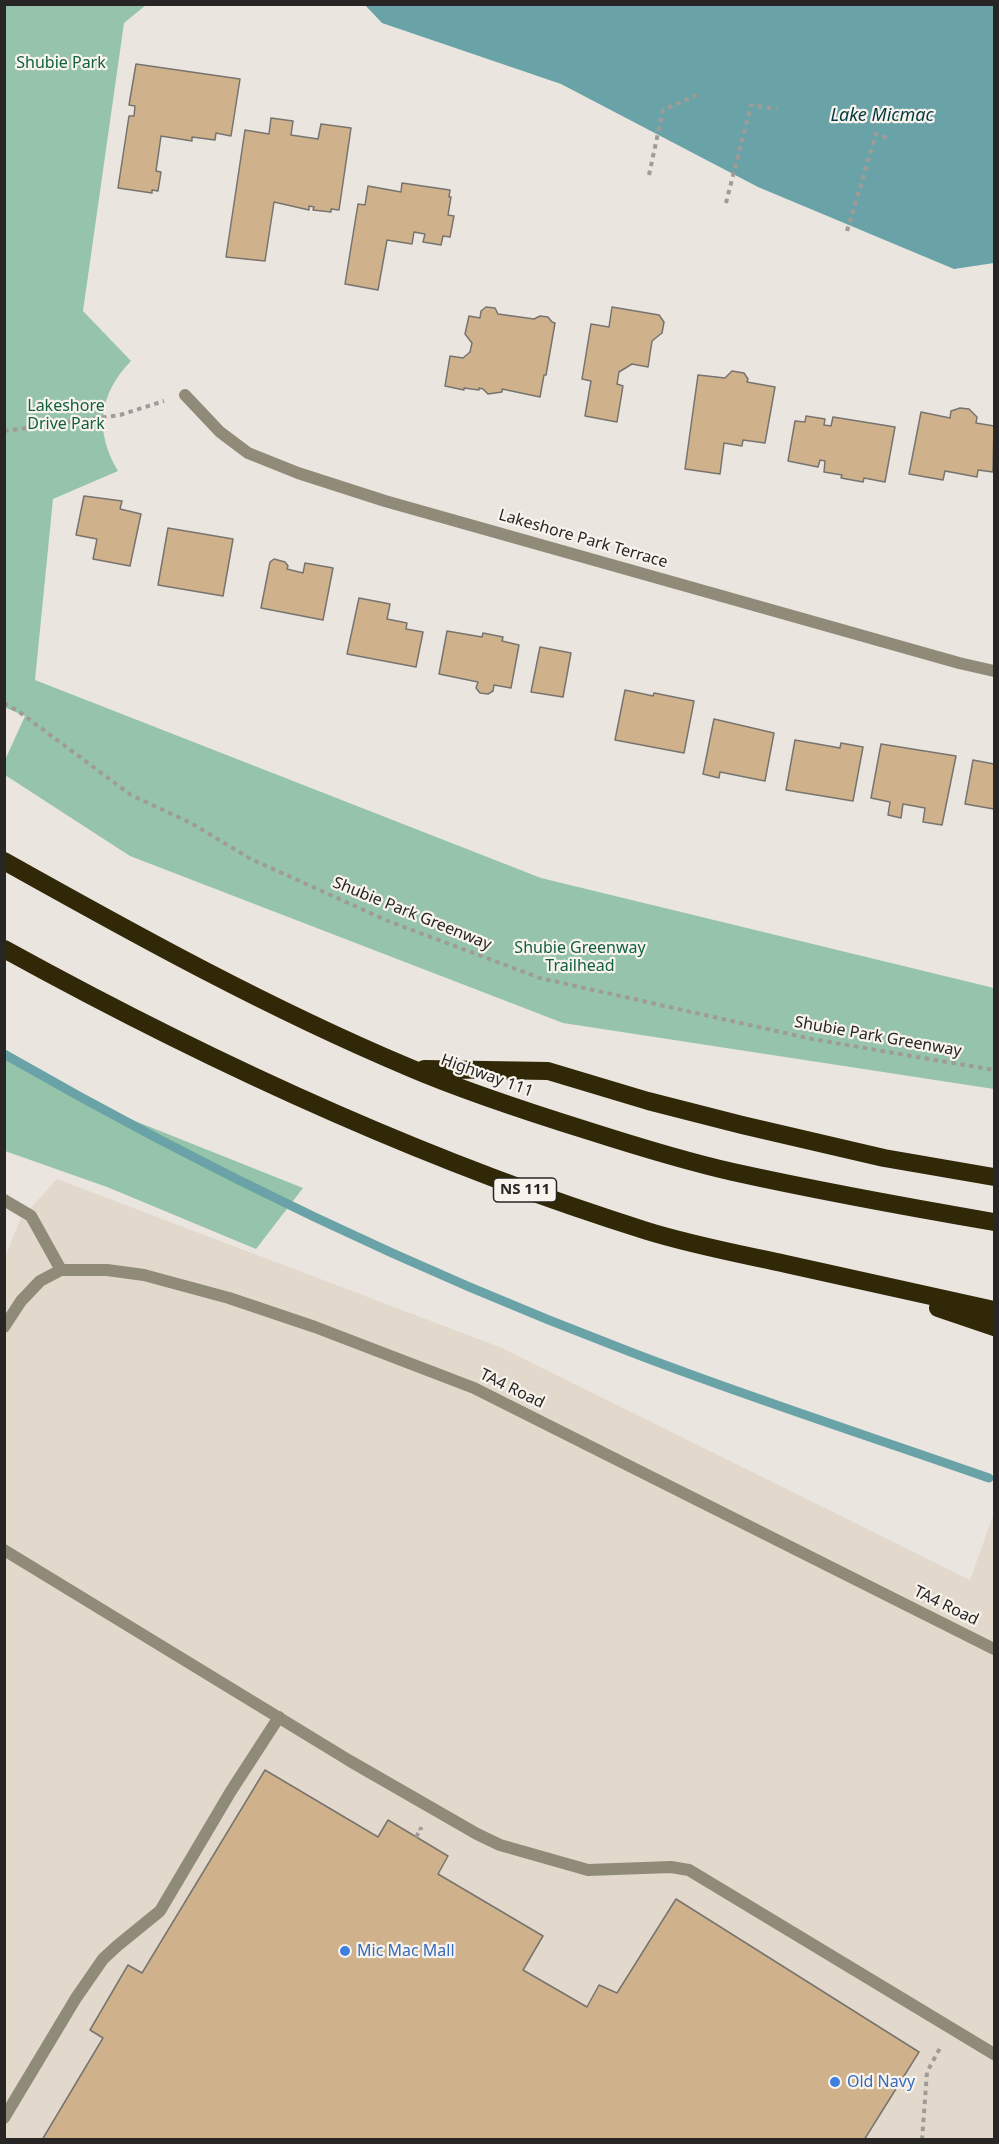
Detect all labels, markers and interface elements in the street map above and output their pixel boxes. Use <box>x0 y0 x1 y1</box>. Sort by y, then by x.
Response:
park label: Shubie Park <box>16 53 106 73</box>
water label: Lake Micmac <box>830 105 934 127</box>
park label: Lakeshore Drive Park <box>27 396 105 434</box>
street label: Lakeshore Park Terrace <box>496 506 670 572</box>
street label: Shubie Park Greenway <box>330 873 494 955</box>
park label: Shubie Greenway Trailhead <box>514 938 646 976</box>
street label: Shubie Park Greenway <box>793 1013 963 1061</box>
street label: Highway 111 <box>438 1050 536 1102</box>
road number: NS 111 <box>494 1178 556 1202</box>
street label: TA4 Road <box>476 1365 548 1413</box>
street label: TA4 Road <box>910 1582 982 1630</box>
place label: Mic Mac Mall <box>357 1941 455 1961</box>
marker: Mic Mac Mall <box>338 1944 352 1958</box>
place label: Old Navy <box>847 2072 915 2092</box>
marker: Old Navy <box>828 2075 842 2089</box>

